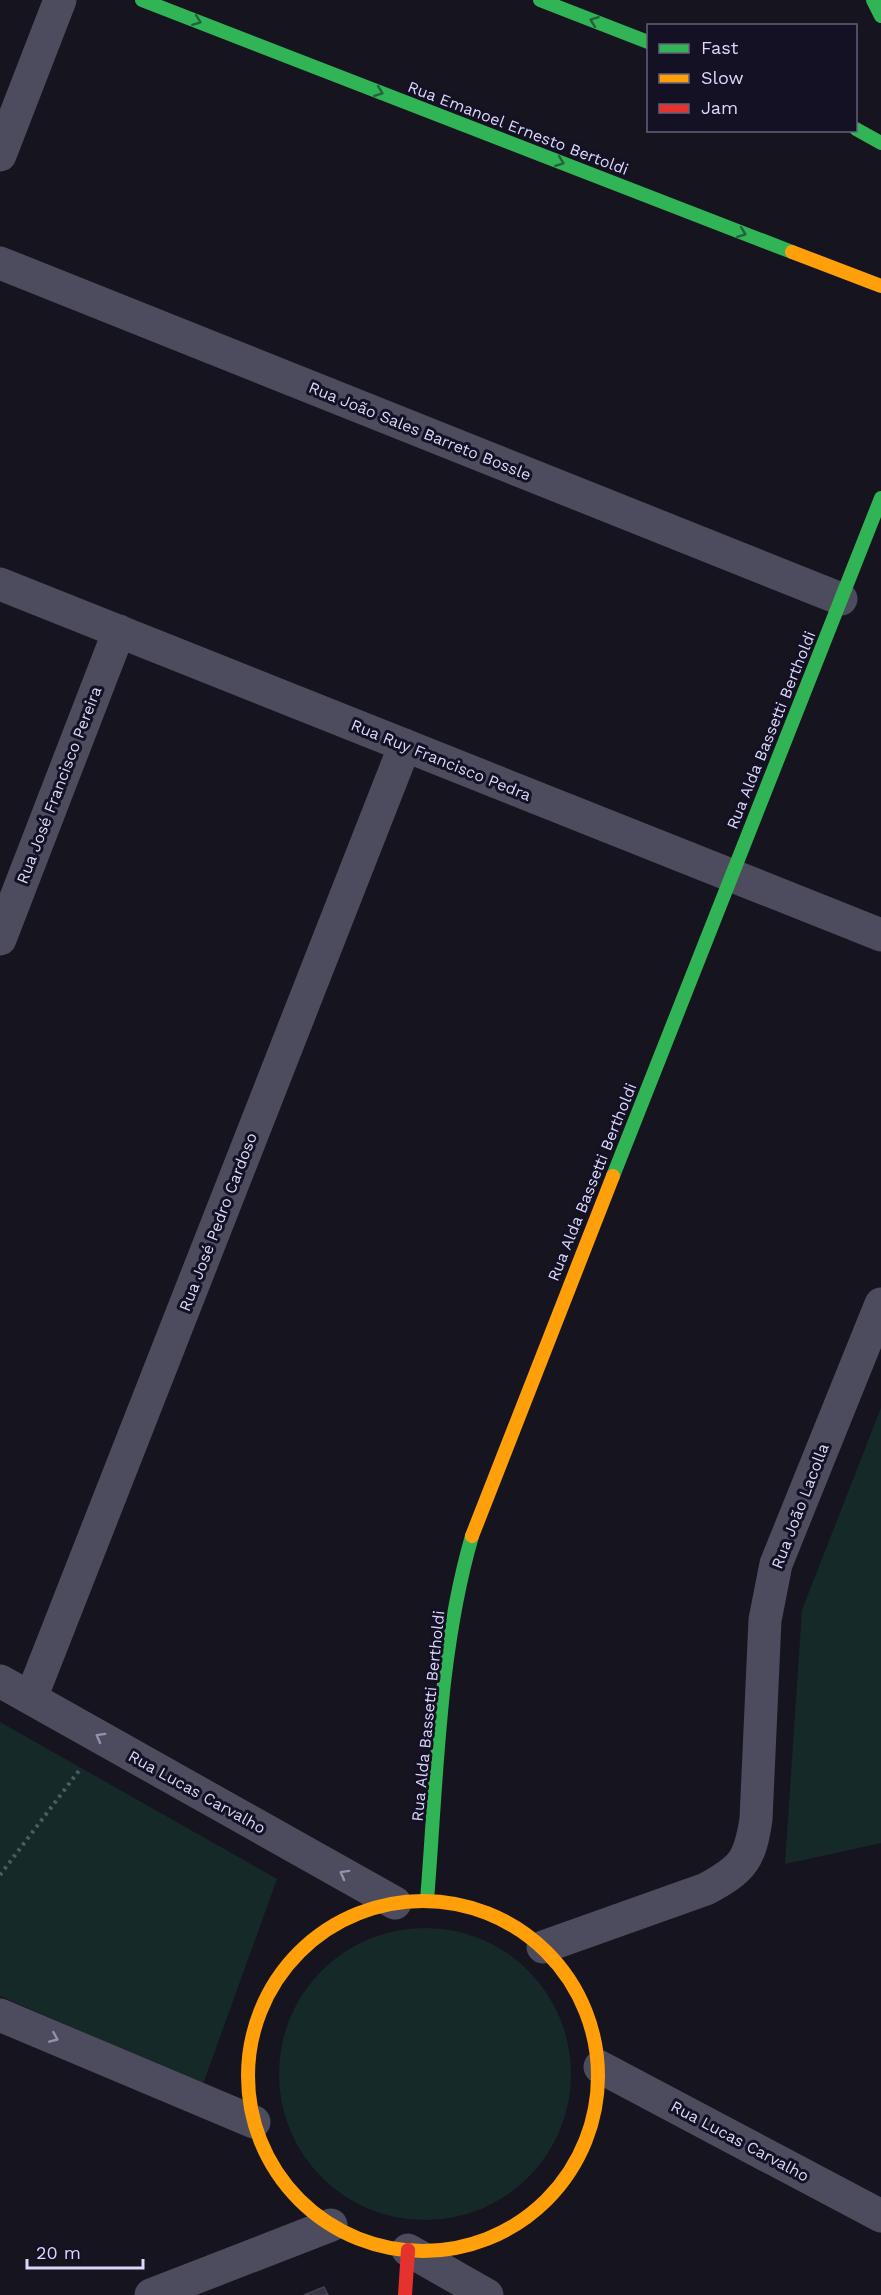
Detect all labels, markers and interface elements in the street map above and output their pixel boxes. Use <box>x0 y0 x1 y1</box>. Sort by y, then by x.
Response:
one-way arrow <box>191 14 202 26</box>
one-way arrow <box>590 16 601 28</box>
legend <box>647 24 857 132</box>
text: Fast <box>701 37 739 58</box>
text: Slow <box>701 67 744 88</box>
street label: Rua Emanoel Ernesto Bertoldi <box>405 77 631 179</box>
one-way arrow <box>373 84 383 97</box>
text: Jam <box>701 97 738 118</box>
one-way arrow <box>554 155 565 167</box>
one-way arrow <box>736 225 747 238</box>
street label: Rua João Sales Barreto Bossle <box>306 378 534 484</box>
street label: Rua Alda Bassetti Bertholdi <box>722 628 820 832</box>
street label: Rua José Francisco Pereira <box>13 684 105 886</box>
street label: Rua Ruy Francisco Pedra <box>348 715 534 805</box>
street label: Rua Alda Bassetti Bertholdi <box>543 1080 641 1284</box>
street label: Rua José Pedro Cardoso <box>175 1130 261 1314</box>
street label: Rua João Lacolla <box>767 1441 833 1571</box>
street label: Rua Alda Bassetti Bertholdi <box>407 1610 449 1822</box>
one-way arrow <box>96 1733 107 1745</box>
street label: Rua Lucas Carvalho <box>125 1746 269 1838</box>
one-way arrow <box>339 1870 350 1881</box>
one-way arrow <box>48 2031 59 2043</box>
street label: Rua Lucas Carvalho <box>668 2097 812 2185</box>
scale bar <box>27 2232 142 2270</box>
text: 20 m <box>36 2242 81 2263</box>

